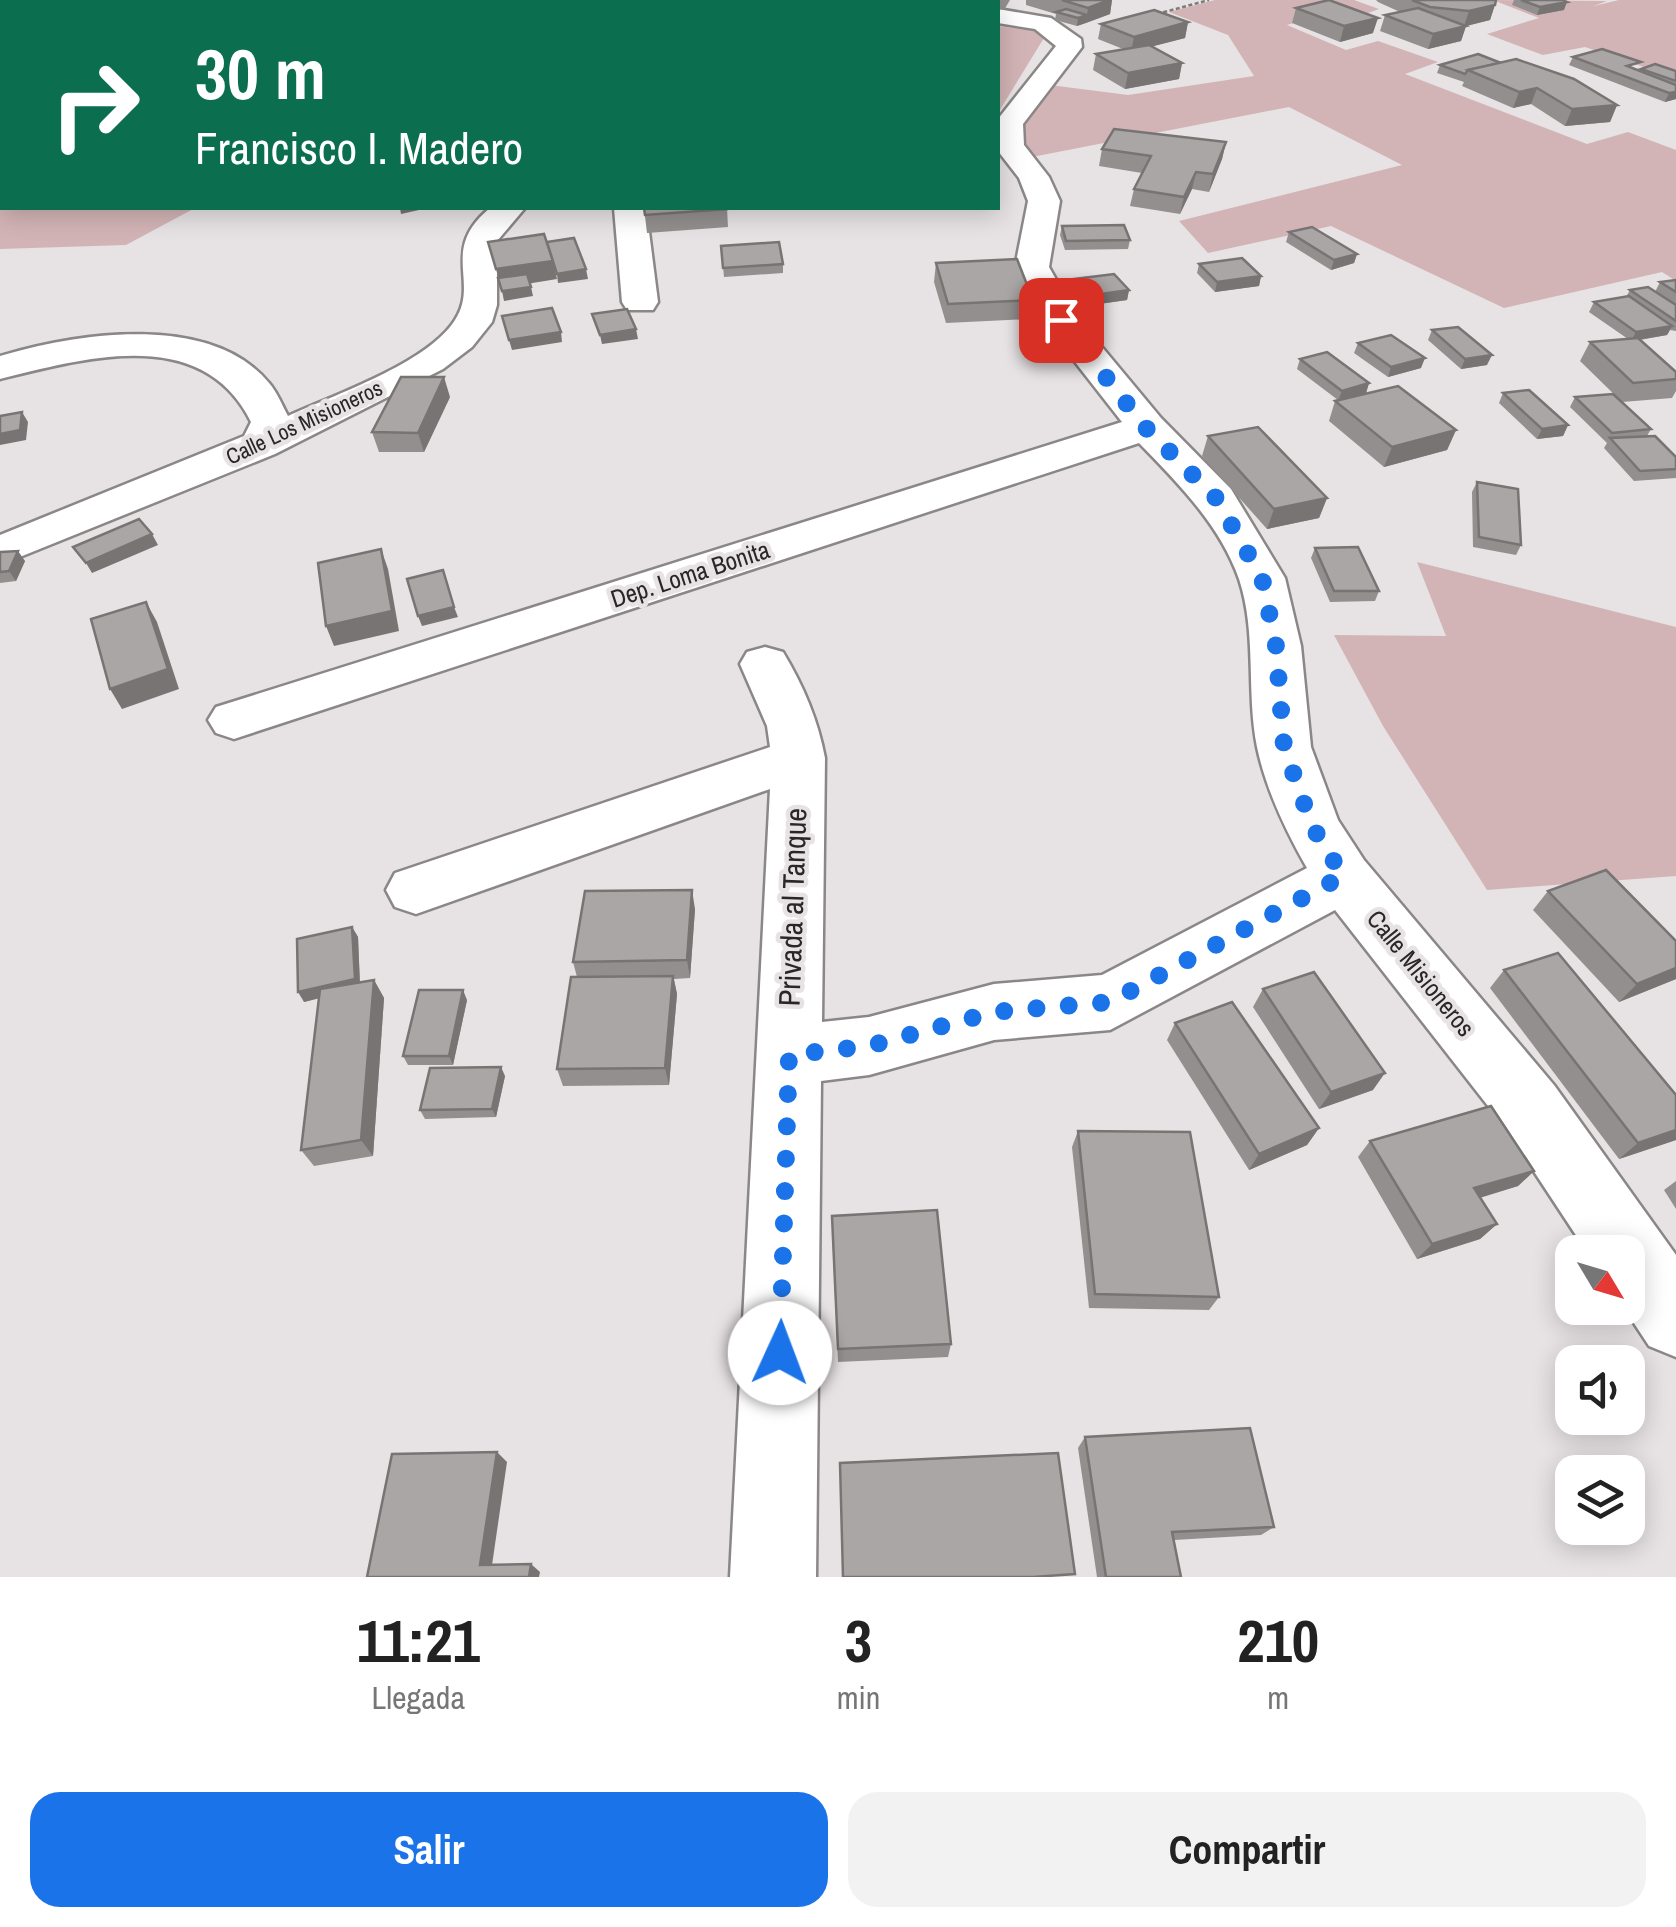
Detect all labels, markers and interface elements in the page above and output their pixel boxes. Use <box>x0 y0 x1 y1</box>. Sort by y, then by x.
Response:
text: 30 m <box>195 27 326 121</box>
icon: right <box>30 40 160 170</box>
text: Francisco I. Madero <box>195 117 523 178</box>
pin <box>1019 278 1104 363</box>
icon: arrive <box>1034 293 1089 348</box>
street label: Calle Los Misioneros <box>221 373 387 471</box>
street label: Dep. Loma Bonita <box>606 532 774 616</box>
street label: Privada al Tanque <box>769 807 815 1007</box>
street label: Calle Misioneros <box>1359 903 1483 1043</box>
north arrow <box>1555 1235 1645 1325</box>
map controls <box>1555 1235 1645 1545</box>
position arrow <box>728 1301 832 1405</box>
button: sound <box>1555 1345 1645 1435</box>
button: layers <box>1555 1455 1645 1545</box>
text: 11:21 <box>357 1600 480 1681</box>
text: 3 <box>845 1600 872 1681</box>
text: 210 <box>1237 1600 1319 1681</box>
text: Llegada <box>372 1676 465 1719</box>
text: min <box>837 1676 880 1719</box>
text: m <box>1267 1676 1289 1719</box>
button: Salir <box>30 1792 828 1907</box>
button: Compartir <box>848 1792 1646 1907</box>

